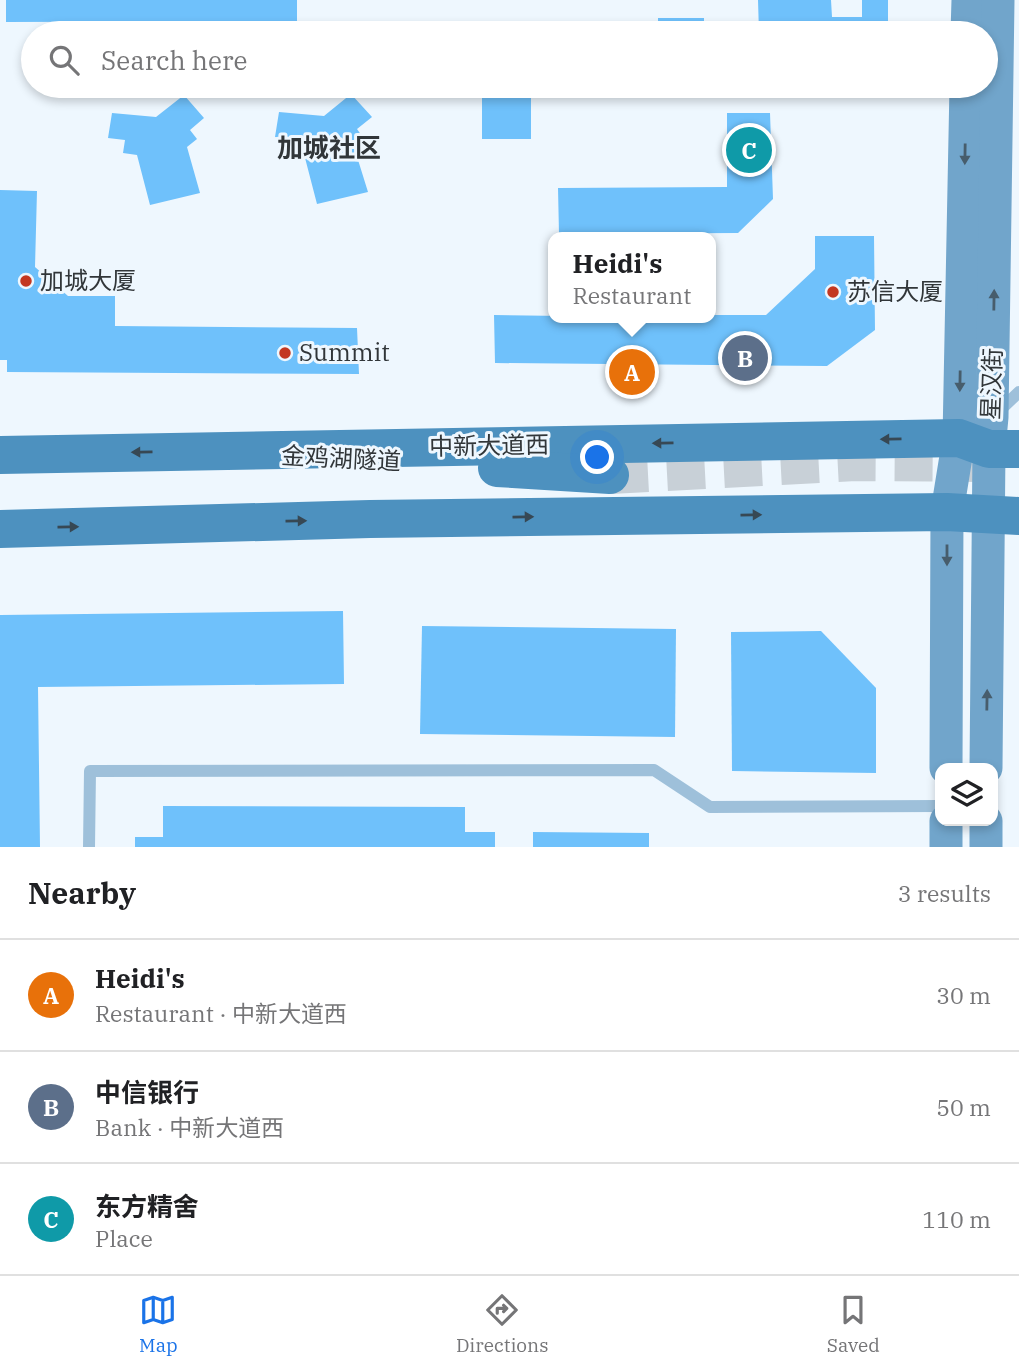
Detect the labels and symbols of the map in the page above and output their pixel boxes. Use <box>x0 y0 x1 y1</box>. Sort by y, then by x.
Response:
pin: C <box>726 124 772 176</box>
district label: 加城社区 <box>277 130 381 164</box>
one-way arrow <box>959 143 971 165</box>
place label: 加城大厦 <box>40 264 136 296</box>
marker: 加城大厦 <box>18 273 34 289</box>
place label: 苏信大厦 <box>847 275 943 307</box>
marker: 苏信大厦 <box>825 284 841 300</box>
one-way arrow <box>988 289 1000 311</box>
pin: B <box>722 332 768 384</box>
place label: Summit <box>299 336 390 368</box>
marker: Summit <box>277 345 293 361</box>
pin: A <box>609 346 655 398</box>
street label: 星汉街 <box>974 347 1008 421</box>
one-way arrow <box>954 371 966 393</box>
street label: 中新大道西 <box>429 428 549 462</box>
one-way arrow <box>879 434 901 445</box>
one-way arrow <box>652 437 674 449</box>
street label: 金鸡湖隧道 <box>280 439 402 477</box>
your location <box>580 440 614 474</box>
one-way arrow <box>131 446 153 457</box>
one-way arrow <box>740 509 762 520</box>
one-way arrow <box>512 511 534 523</box>
one-way arrow <box>285 515 307 527</box>
one-way arrow <box>57 521 79 533</box>
one-way arrow <box>941 544 953 566</box>
one-way arrow <box>981 689 993 711</box>

